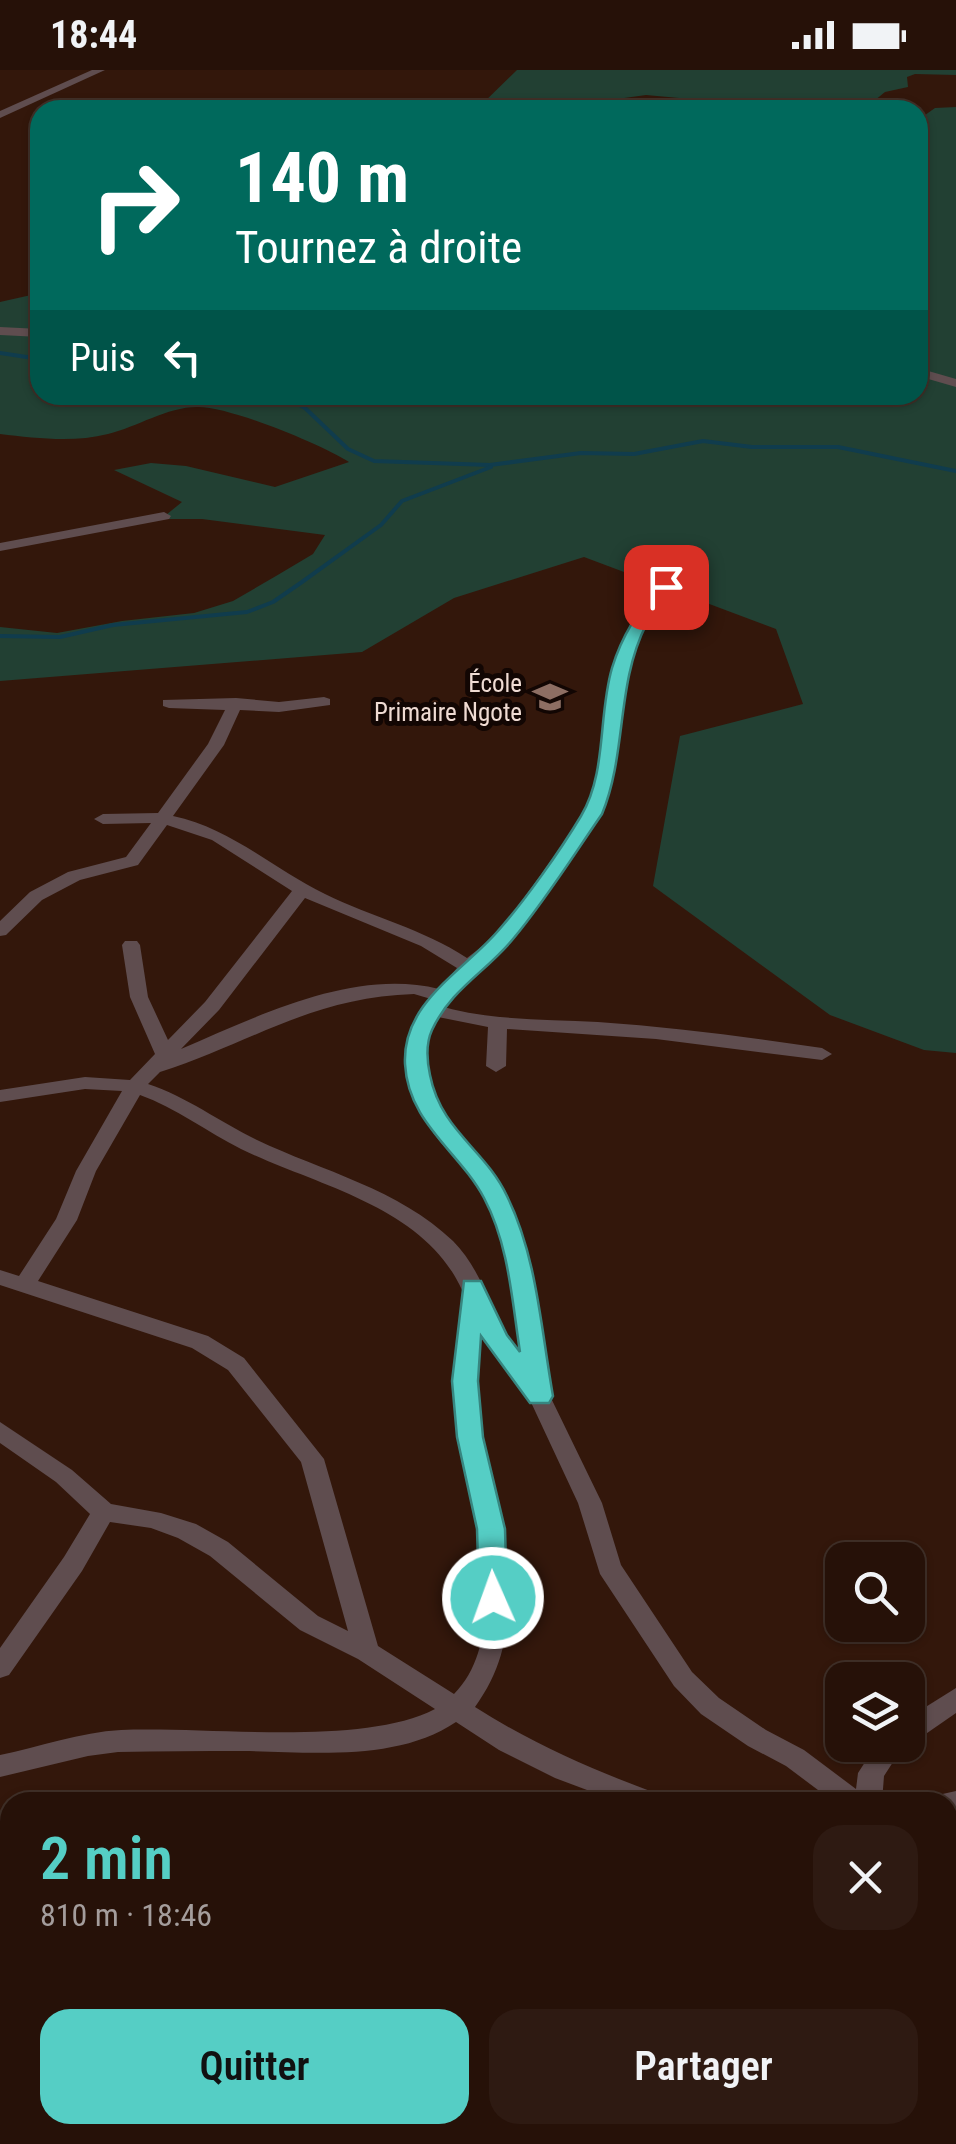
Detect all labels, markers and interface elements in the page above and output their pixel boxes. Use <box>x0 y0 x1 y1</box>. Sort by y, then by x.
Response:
text: 18:44 <box>50 13 137 57</box>
text: 140 m <box>235 137 409 219</box>
icon: right <box>70 140 200 270</box>
text: Tournez à droite <box>235 221 522 274</box>
icon: left <box>155 330 210 385</box>
text: Puis <box>70 336 135 380</box>
pin <box>624 545 709 630</box>
icon: arrive <box>639 560 694 615</box>
place label: École Primaire Ngote <box>374 668 522 727</box>
school or university icon: École Primaire Ngote <box>531 678 569 716</box>
map controls <box>825 1542 925 1762</box>
button: search <box>825 1542 925 1642</box>
position arrow <box>441 1546 545 1650</box>
button: layers <box>825 1662 925 1762</box>
text: 2 min <box>40 1823 173 1894</box>
button: close <box>813 1825 918 1930</box>
text: 810 m · 18:46 <box>40 1896 212 1934</box>
button: Quitter <box>40 2009 469 2124</box>
button: Partager <box>489 2009 918 2124</box>

